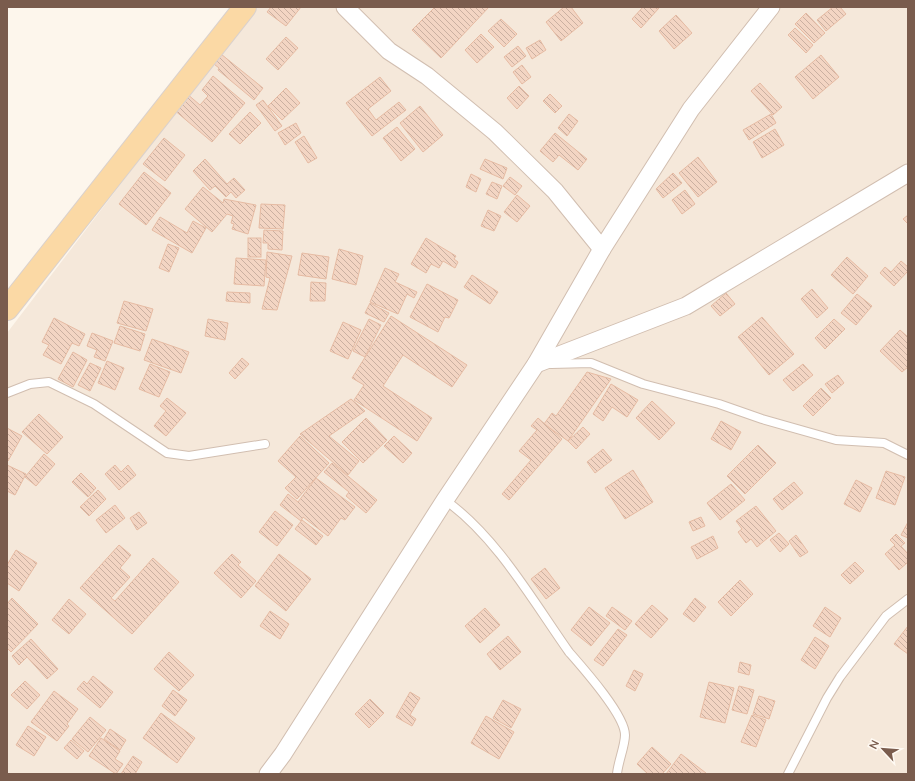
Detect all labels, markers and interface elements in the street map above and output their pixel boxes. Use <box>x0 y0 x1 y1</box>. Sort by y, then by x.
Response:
north arrow <box>863 729 903 769</box>
text: N <box>866 738 882 751</box>

